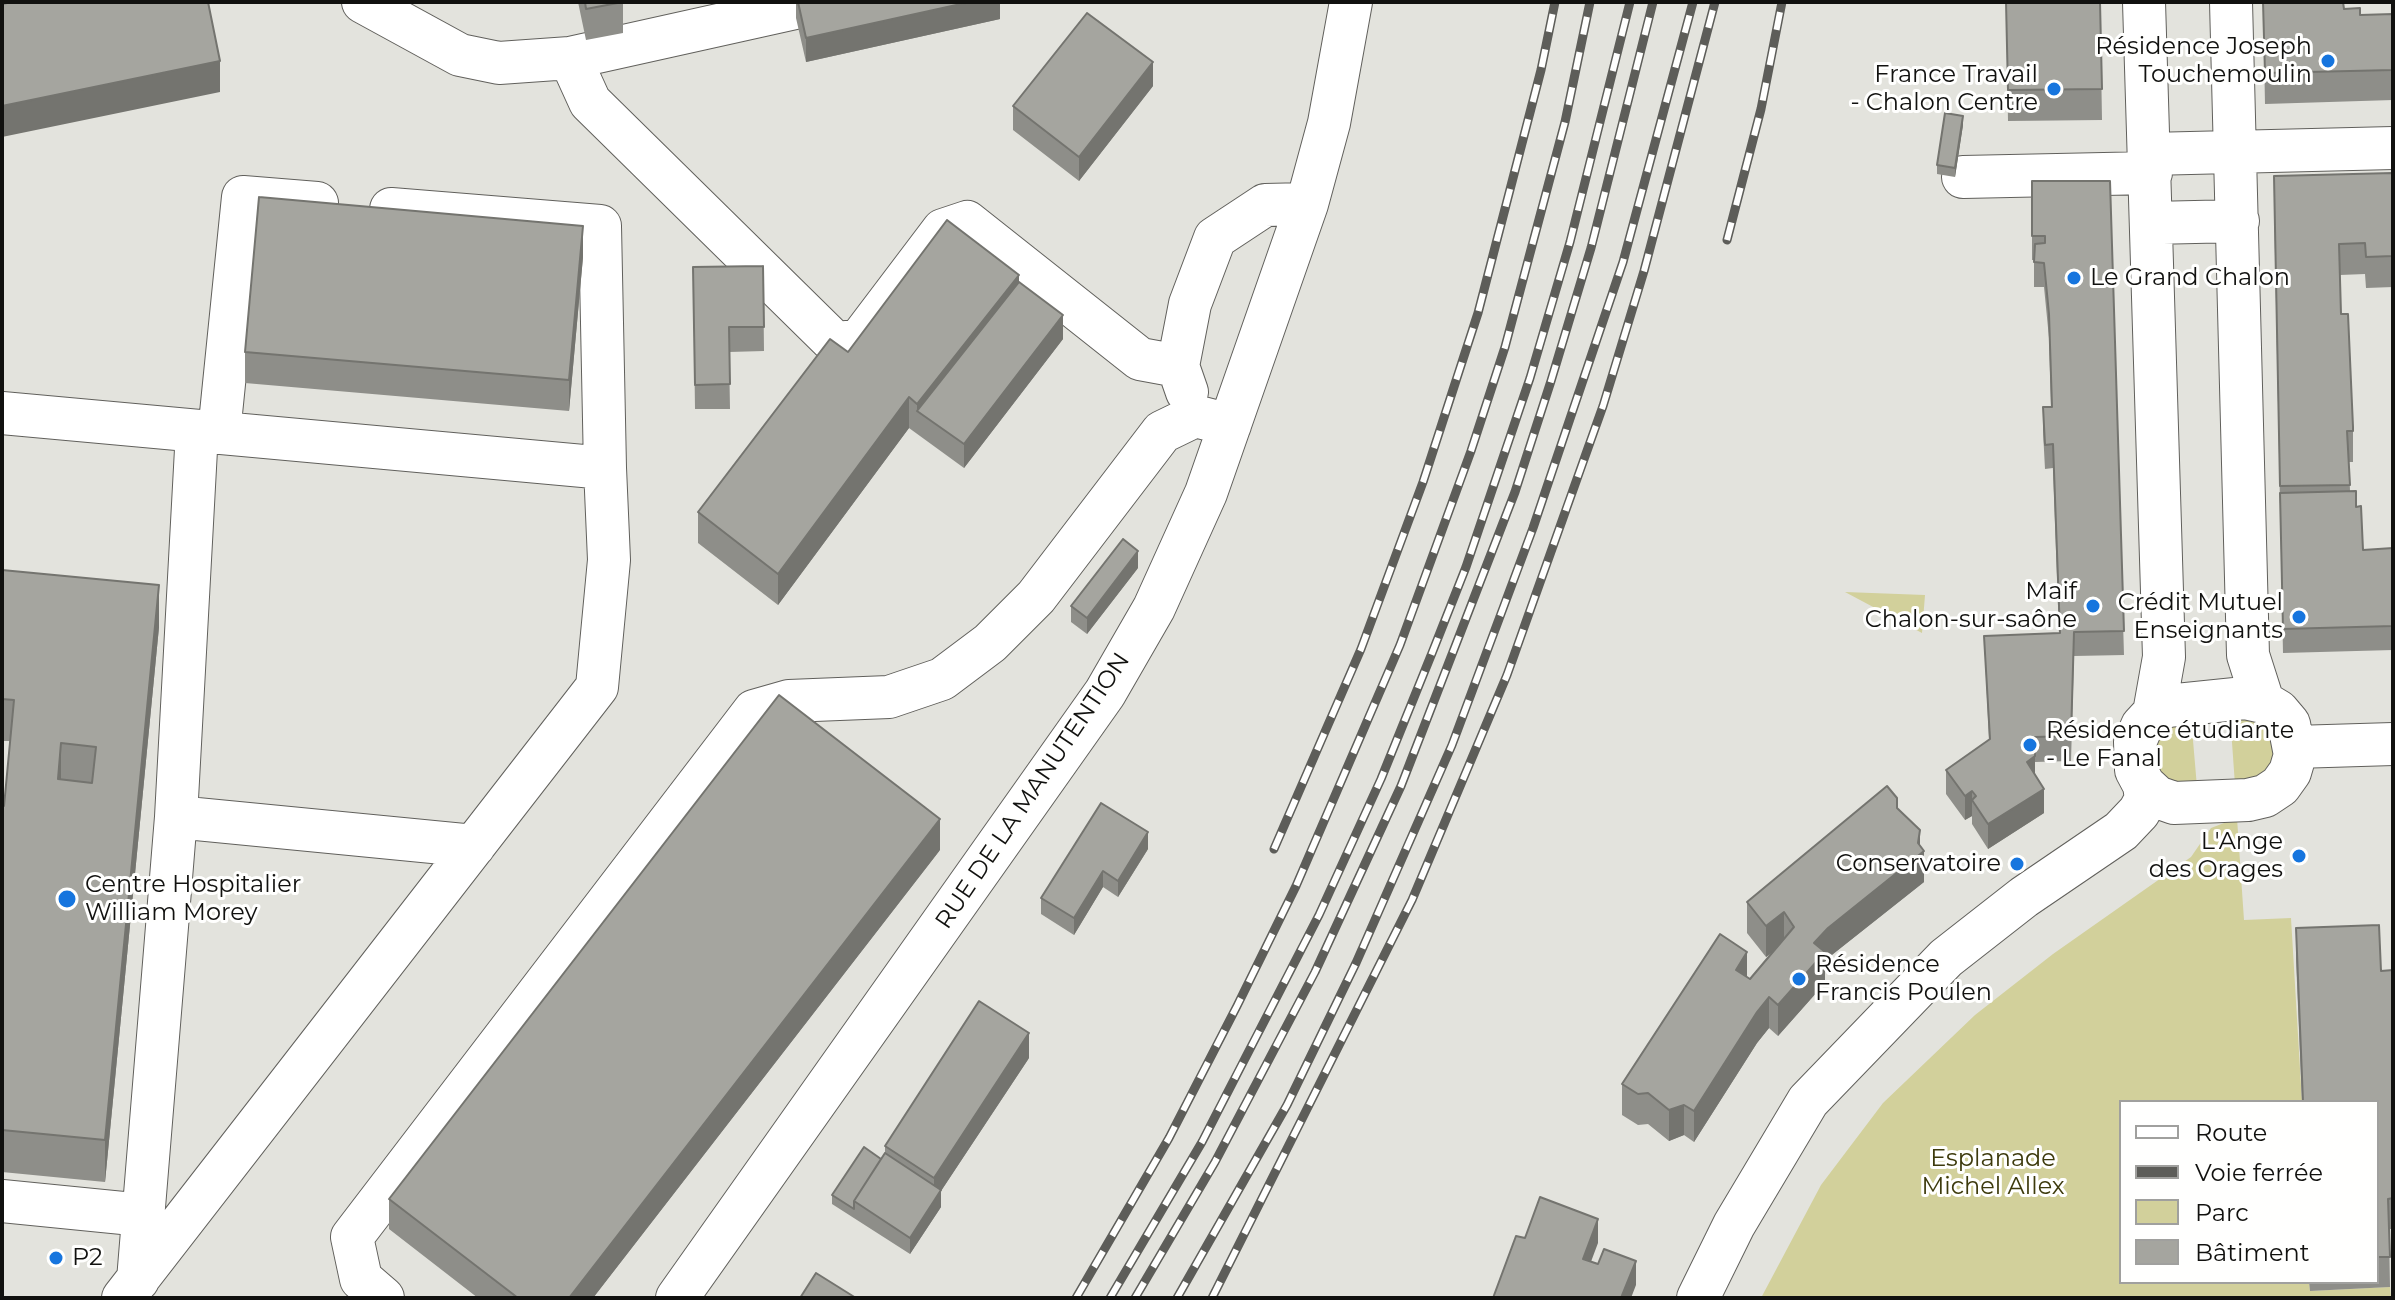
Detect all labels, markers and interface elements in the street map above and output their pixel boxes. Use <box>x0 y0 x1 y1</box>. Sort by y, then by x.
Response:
place label: Résidence Joseph Touchemoulin <box>2095 33 2312 89</box>
marker: Résidence Joseph Touchemoulin <box>2319 52 2337 70</box>
place label: France Travail - Chalon Centre <box>1850 61 2038 117</box>
marker: France Travail - Chalon Centre <box>2045 80 2063 98</box>
place label: Le Grand Chalon <box>2090 264 2290 292</box>
marker: Le Grand Chalon <box>2065 269 2083 287</box>
place label: Maif Chalon-sur-saône <box>1865 578 2077 634</box>
place label: Crédit Mutuel Enseignants <box>2118 589 2283 645</box>
marker: Maif Chalon-sur-saône <box>2084 597 2102 615</box>
marker: Crédit Mutuel Enseignants <box>2290 608 2308 626</box>
street label: RUE DE LA MANUTENTION <box>930 647 1136 935</box>
place label: Résidence étudiante - Le Fanal <box>2046 717 2294 773</box>
marker: Résidence étudiante - Le Fanal <box>2021 736 2039 754</box>
place label: L'Ange des Orages <box>2149 828 2283 884</box>
marker: L'Ange des Orages <box>2290 847 2308 865</box>
place label: Conservatoire <box>1836 850 2001 878</box>
marker: Conservatoire <box>2008 855 2026 873</box>
place label: Centre Hospitalier William Morey <box>85 871 301 927</box>
marker: Centre Hospitalier William Morey <box>56 888 78 910</box>
place label: Résidence Francis Poulen <box>1815 951 1992 1007</box>
marker: Résidence Francis Poulen <box>1790 970 1808 988</box>
legend <box>2119 1100 2379 1284</box>
text: Route <box>2195 1118 2267 1147</box>
park label: Esplanade Michel Allex <box>1921 1145 2065 1201</box>
text: Voie ferrée <box>2195 1158 2323 1187</box>
text: Parc <box>2195 1198 2249 1227</box>
text: Bâtiment <box>2195 1238 2309 1267</box>
place label: P2 <box>72 1244 103 1272</box>
marker: P2 <box>47 1249 65 1267</box>

